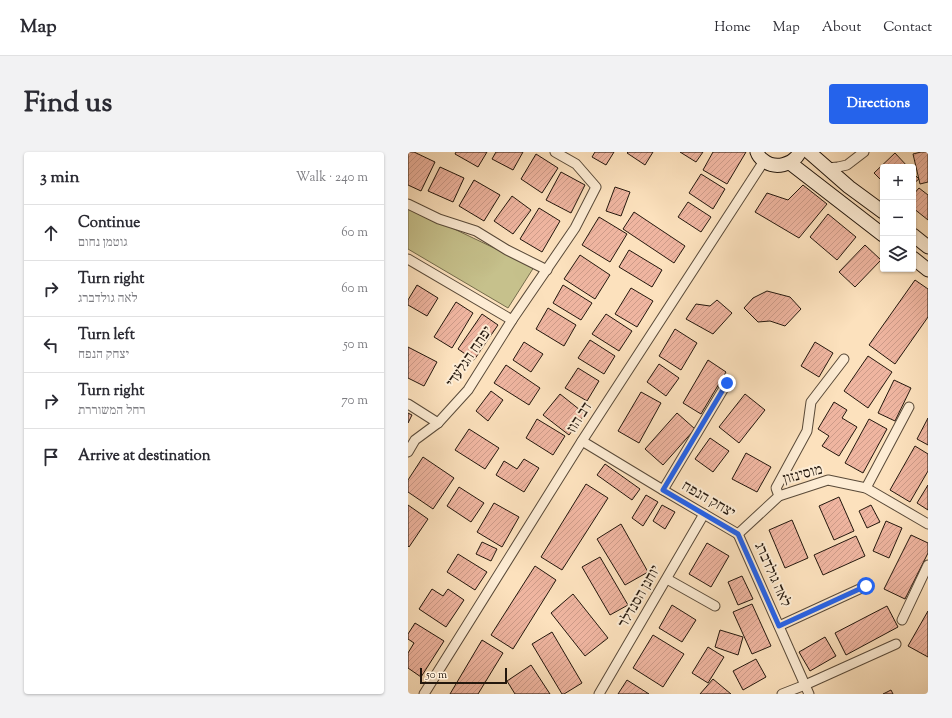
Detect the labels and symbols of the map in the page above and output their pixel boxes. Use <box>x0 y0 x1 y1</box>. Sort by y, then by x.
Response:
street label: יפתח הגלעדי <box>442 322 498 392</box>
route end <box>718 374 736 392</box>
street label: דב הוז <box>562 398 598 438</box>
street label: מוסינזון <box>781 460 825 490</box>
street label: יצחק הנפח <box>677 476 739 524</box>
street label: לאה גולדברג <box>748 539 796 611</box>
street label: יוחנן הסנדלר <box>614 562 666 632</box>
route start <box>857 577 875 595</box>
scale bar <box>420 666 507 685</box>

